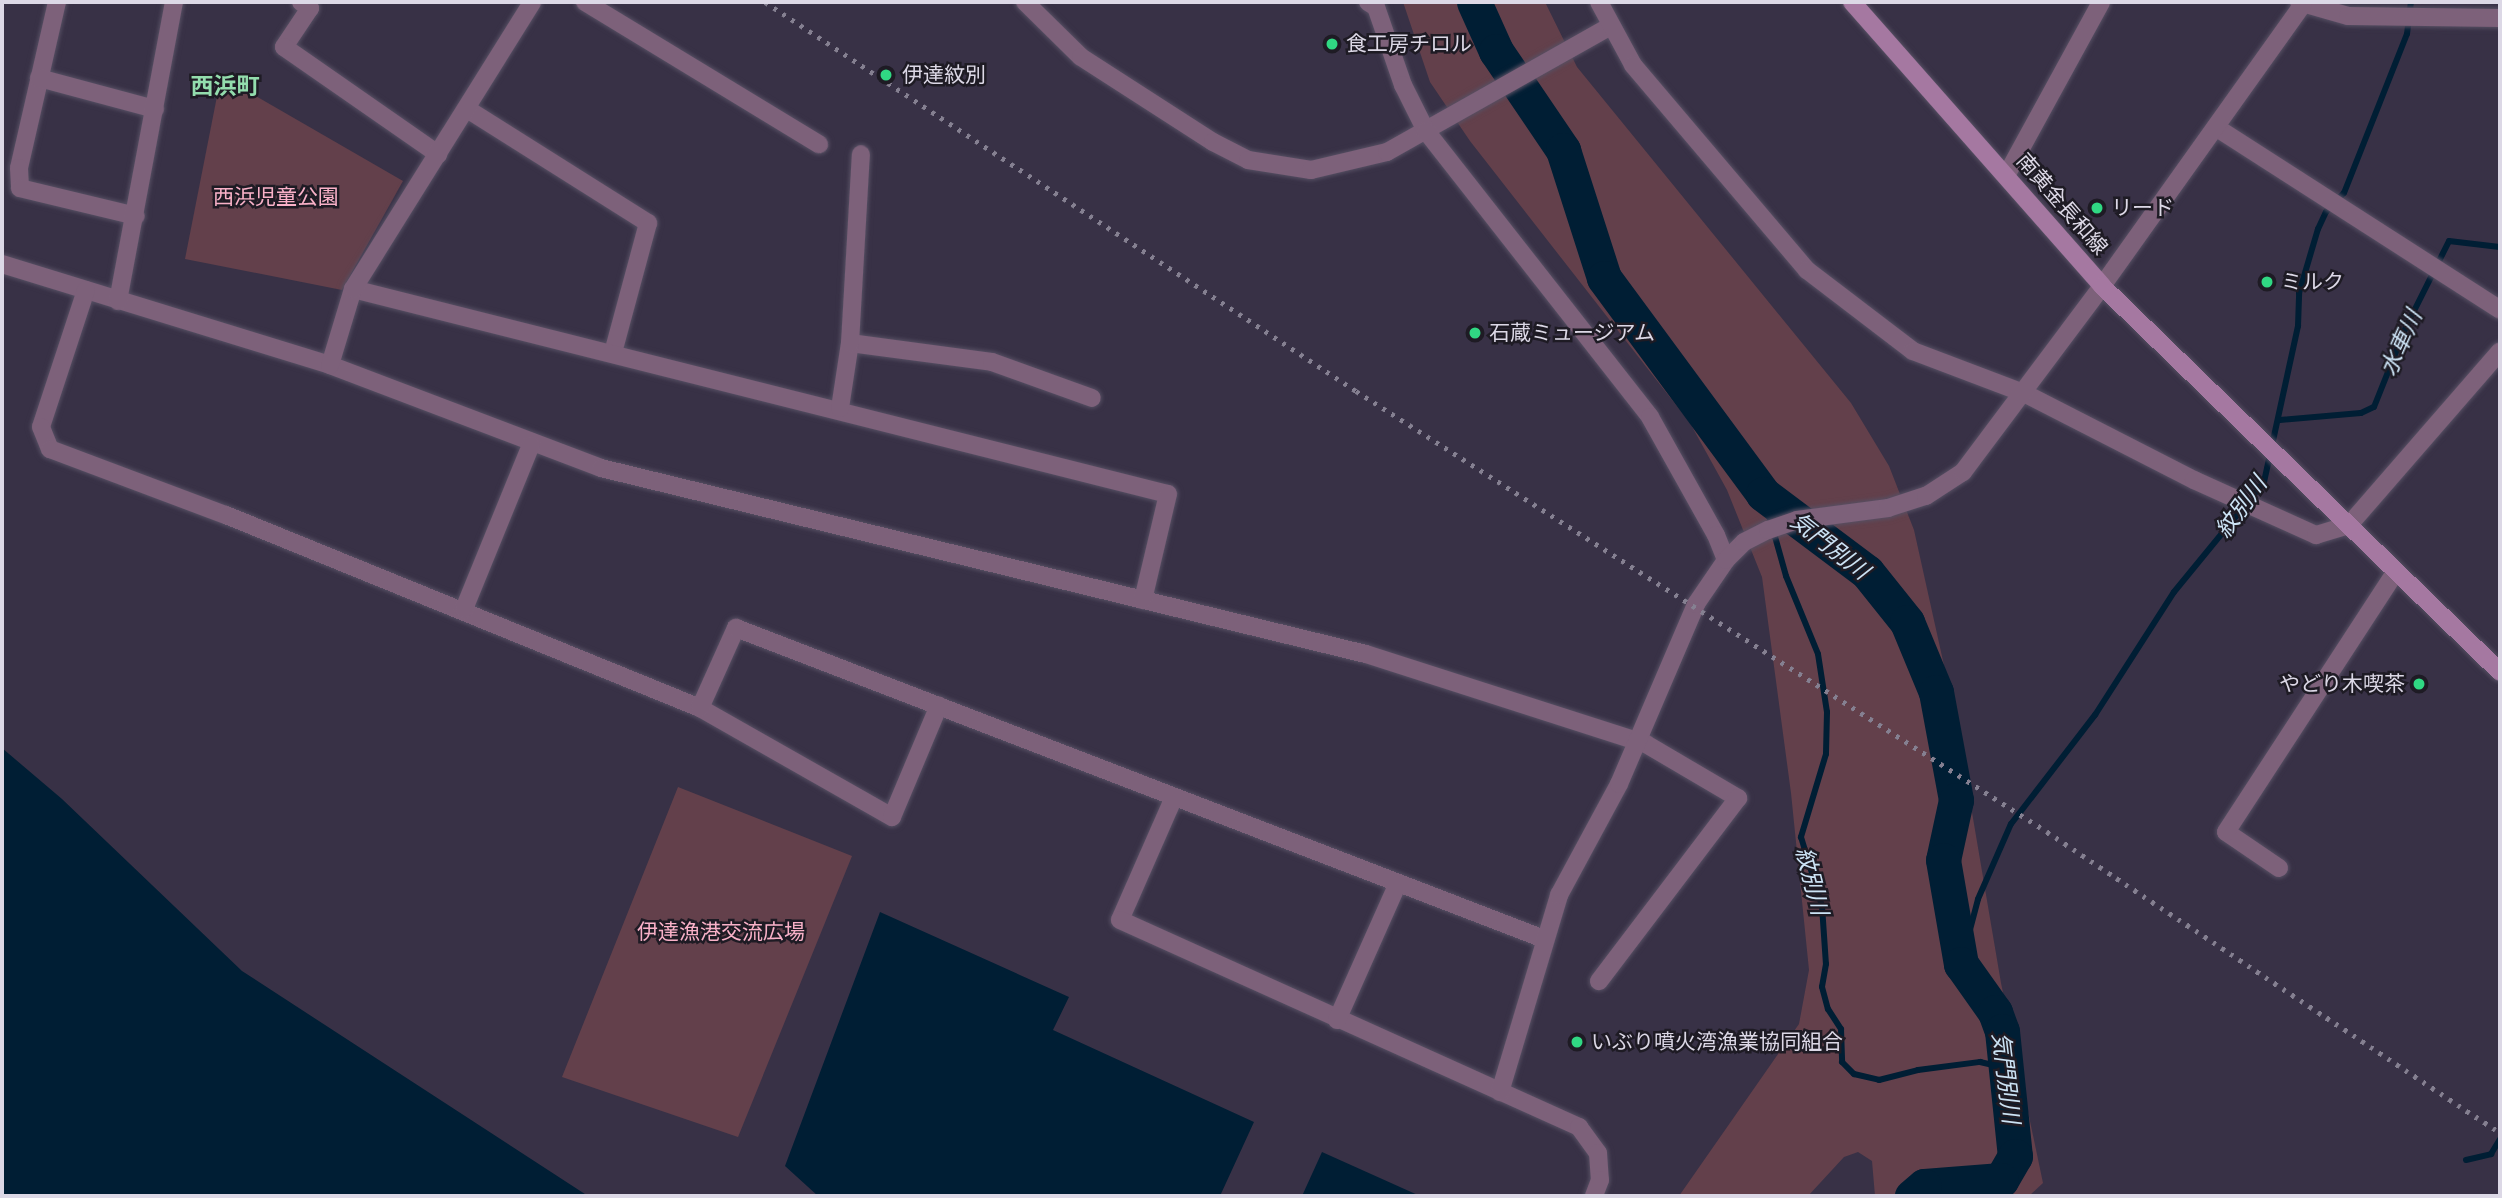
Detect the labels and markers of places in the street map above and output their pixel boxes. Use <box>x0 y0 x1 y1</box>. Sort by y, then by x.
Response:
place label: 食工房チロル <box>1346 31 1472 57</box>
marker: 食工房チロル <box>1324 36 1340 52</box>
place label: 伊達紋別 <box>902 62 986 88</box>
marker: 伊達紋別 <box>876 65 896 85</box>
place label: リード <box>2111 195 2174 221</box>
marker: リード <box>2089 200 2105 216</box>
place label: ミルク <box>2281 269 2344 295</box>
marker: ミルク <box>2259 274 2275 290</box>
place label: 石蔵ミュージアム <box>1489 320 1657 346</box>
marker: 石蔵ミュージアム <box>1467 325 1483 341</box>
place label: やどり木喫茶 <box>2279 671 2405 697</box>
marker: やどり木喫茶 <box>2411 676 2427 692</box>
place label: いぶり噴火湾漁業協同組合 <box>1591 1029 1843 1055</box>
marker: いぶり噴火湾漁業協同組合 <box>1569 1034 1585 1050</box>

